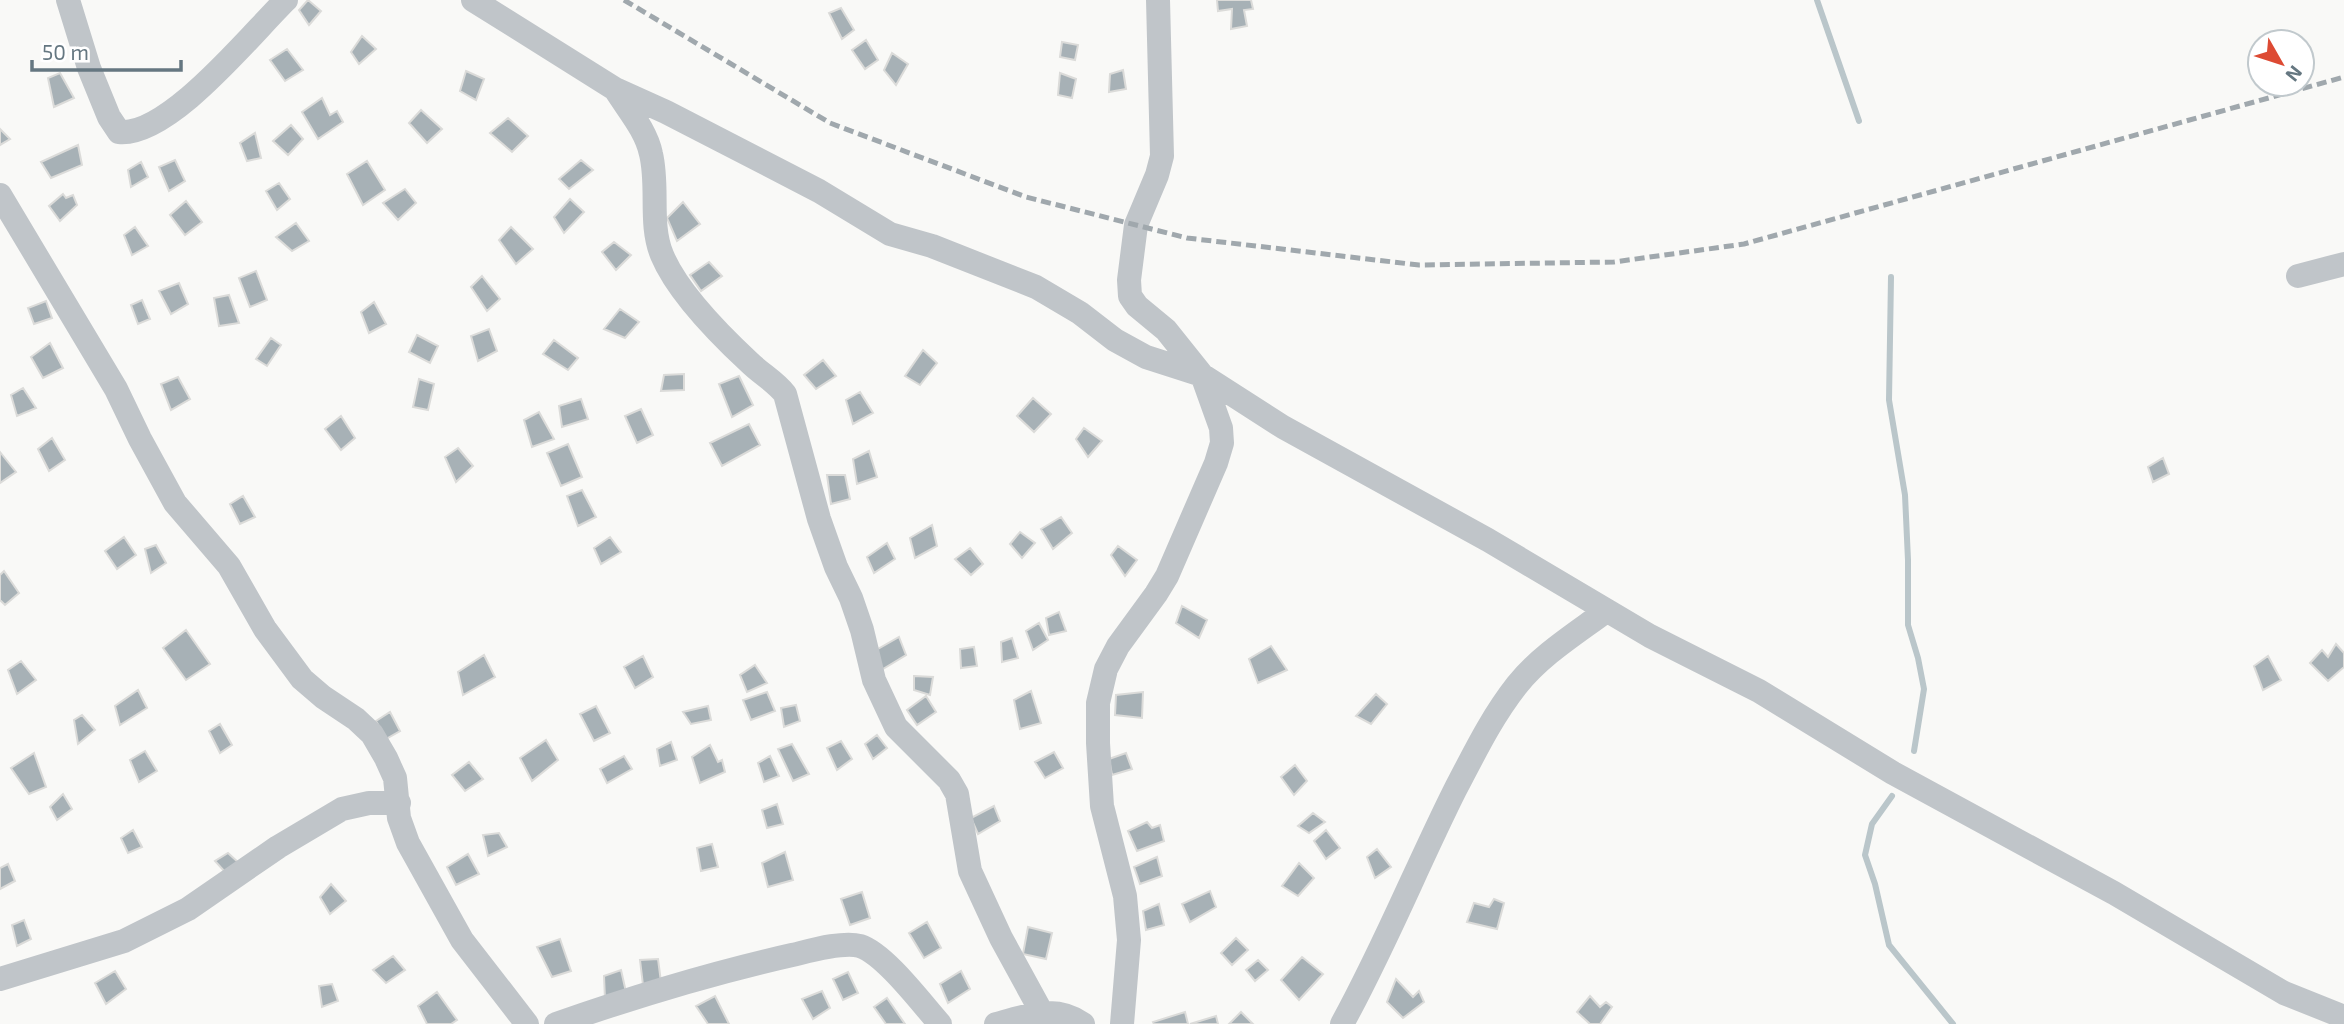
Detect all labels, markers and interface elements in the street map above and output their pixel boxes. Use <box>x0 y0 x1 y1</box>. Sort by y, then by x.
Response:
scale bar <box>32 28 180 72</box>
north arrow <box>2246 28 2316 98</box>
text: 50 m <box>42 39 89 64</box>
text: N <box>2281 61 2308 87</box>

